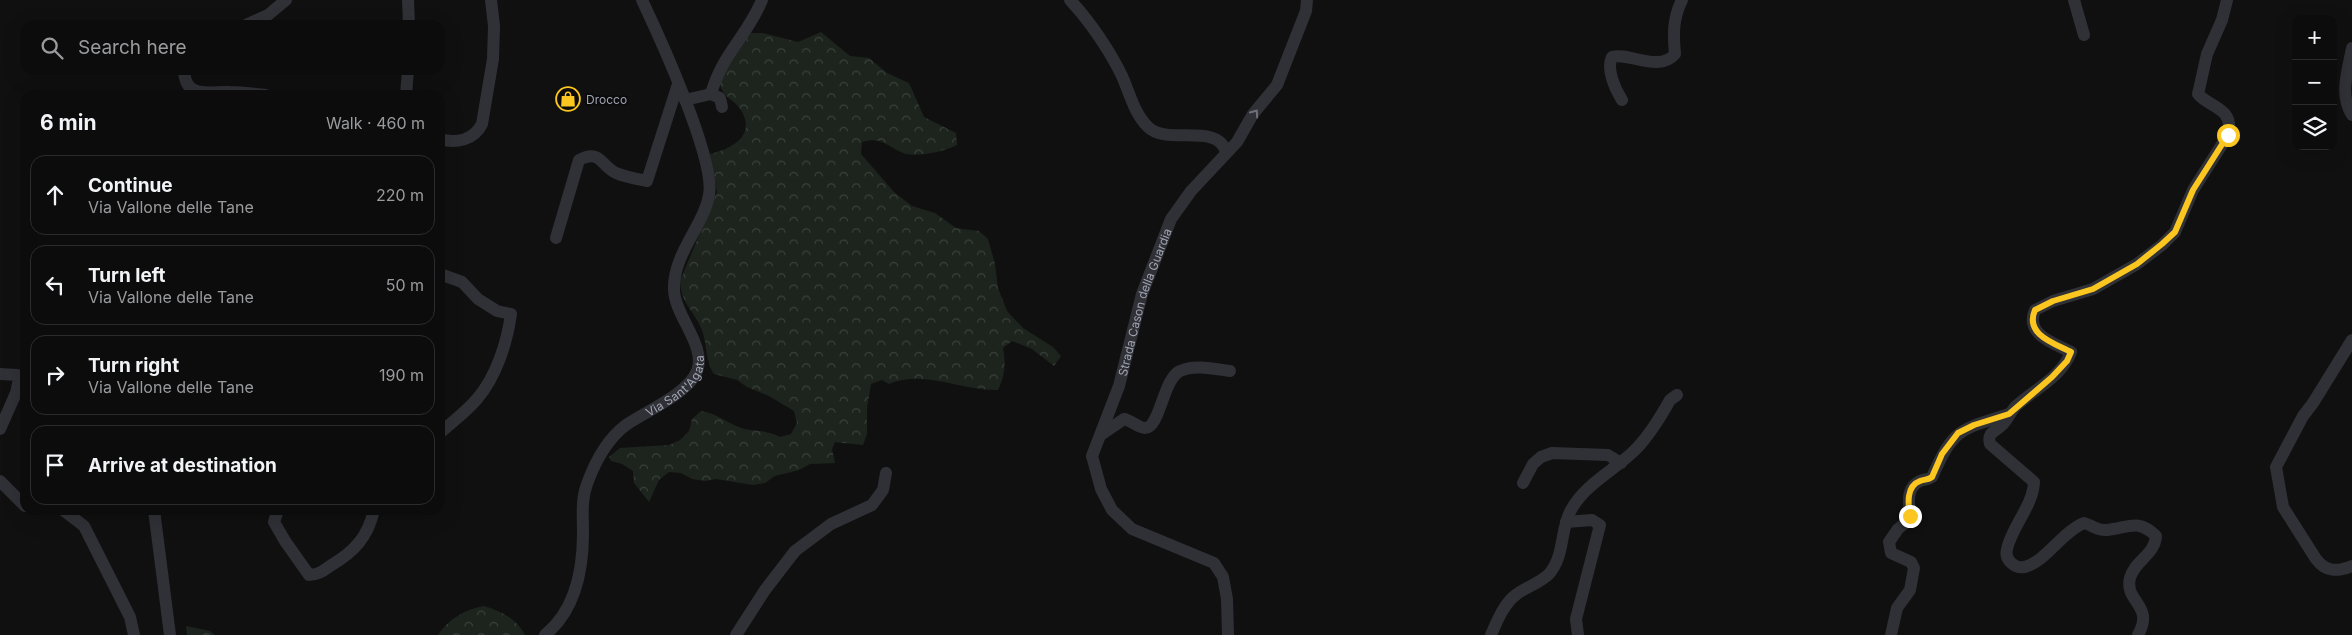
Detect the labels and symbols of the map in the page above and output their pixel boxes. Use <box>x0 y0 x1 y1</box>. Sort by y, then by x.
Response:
shop icon: Drocco <box>555 86 581 112</box>
place label: Drocco <box>586 92 627 107</box>
one-way arrow <box>1249 109 1258 119</box>
route start <box>2217 124 2240 147</box>
street label: Strada Cason della Guardia <box>1114 226 1174 378</box>
street label: Via Sant'Agata <box>643 355 707 419</box>
route end <box>1899 505 1922 528</box>

